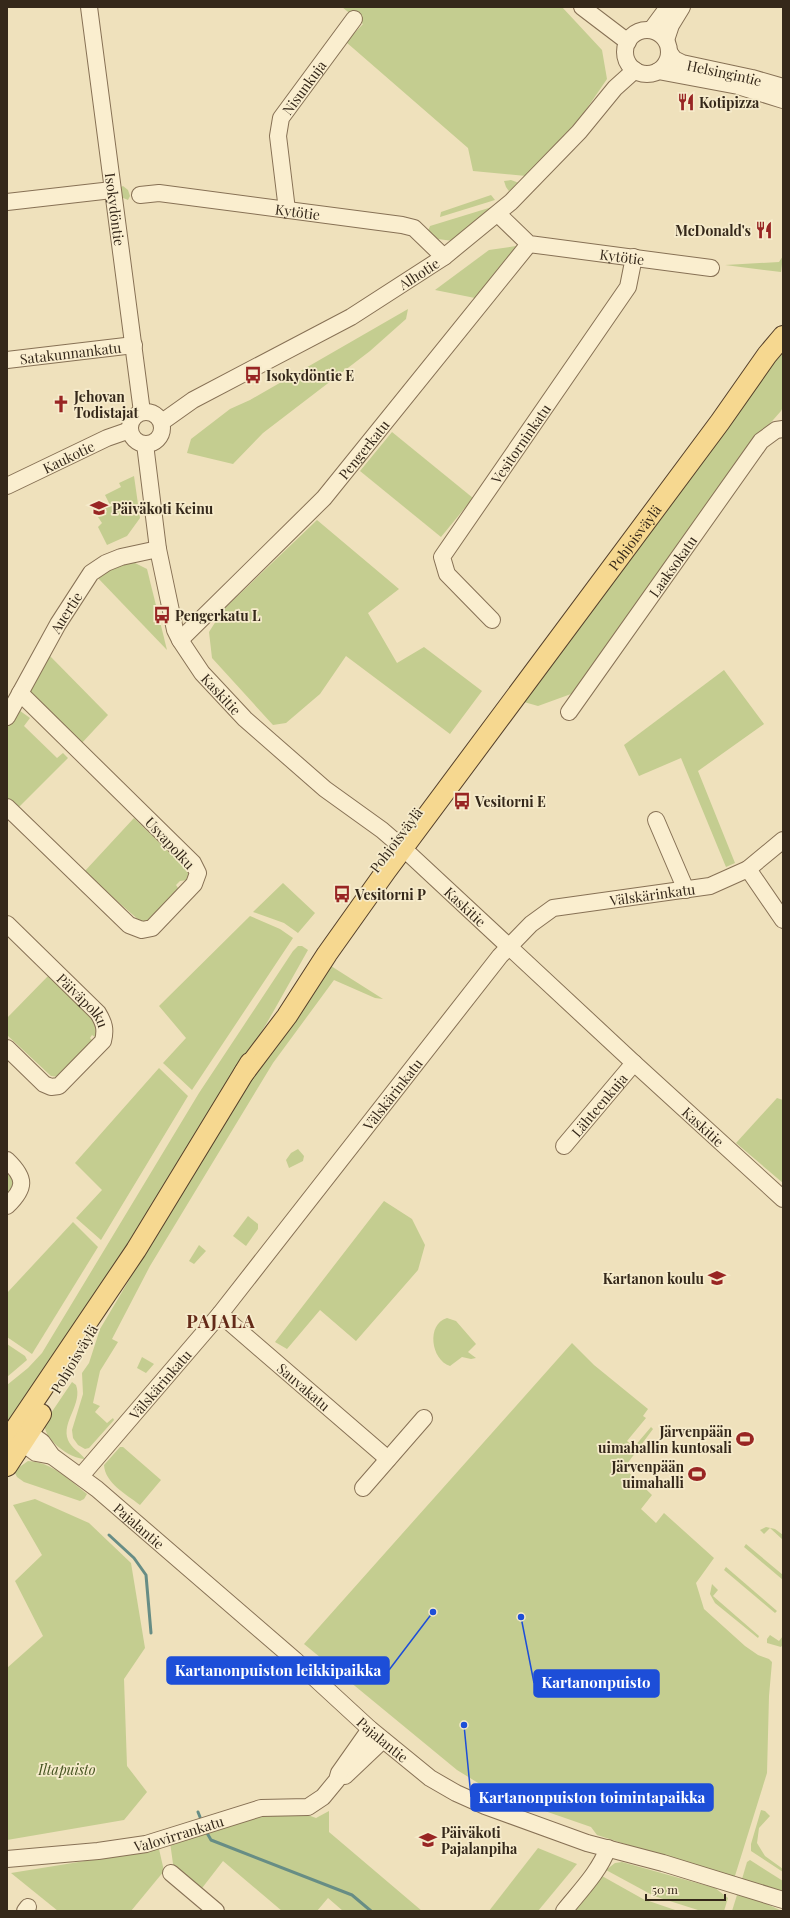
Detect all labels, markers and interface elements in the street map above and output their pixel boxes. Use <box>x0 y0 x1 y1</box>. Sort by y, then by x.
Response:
street label: Helsingintie <box>685 55 764 90</box>
street label: Nisunkuja <box>277 56 330 118</box>
restaurant icon: Kotipizza <box>676 92 696 112</box>
place label: Kotipizza <box>699 93 760 112</box>
street label: Isokydöntie <box>101 172 130 247</box>
street label: Kytötie <box>274 199 321 224</box>
restaurant icon: McDonald's <box>754 220 774 240</box>
place label: McDonald's <box>675 221 751 240</box>
street label: Kytötie <box>598 244 646 269</box>
street label: Alhotie <box>394 253 443 294</box>
street label: Satakunnankatu <box>19 337 122 368</box>
bus stop icon: Isokydöntie E <box>243 365 263 385</box>
place label: Isokydöntie E <box>266 366 354 385</box>
place label: Jehovan Todistajat <box>73 387 139 422</box>
church icon: Jehovan Todistajat <box>51 394 71 414</box>
street label: Vesitorninkatu <box>486 400 554 488</box>
street label: Pengerkatu <box>334 415 393 483</box>
street label: Kaukotie <box>39 436 97 477</box>
school or university icon: Päiväkoti Keinu <box>89 498 109 518</box>
place label: Päiväkoti Keinu <box>112 499 214 518</box>
street label: Pohjoisväylä <box>604 501 665 574</box>
street label: Laaksokatu <box>644 531 701 601</box>
street label: Auertie <box>45 588 86 637</box>
bus stop icon: Pengerkatu L <box>152 605 172 625</box>
place label: Pengerkatu L <box>175 606 261 625</box>
street label: Kaskitie <box>197 669 246 719</box>
bus stop icon: Vesitorni E <box>452 791 472 811</box>
place label: Vesitorni E <box>474 792 546 811</box>
street label: Pohjoisväylä <box>365 804 427 876</box>
street label: Usvapolku <box>141 813 199 873</box>
street label: Välskärinkatu <box>607 879 696 910</box>
street label: Kaskitie <box>441 882 490 930</box>
bus stop icon: Vesitorni P <box>332 884 352 904</box>
place label: Vesitorni P <box>354 885 426 904</box>
street label: Päiväpolku <box>53 969 113 1030</box>
street label: Välskärinkatu <box>358 1054 426 1134</box>
street label: Lähteenkuja <box>567 1069 631 1140</box>
street label: Kaskitie <box>678 1102 728 1150</box>
school or university icon: Kartanon koulu <box>707 1268 727 1288</box>
place label: Kartanon koulu <box>603 1269 705 1288</box>
district label: PAJALA <box>186 1309 256 1333</box>
street label: Pohjoisväylä <box>46 1321 102 1397</box>
street label: Välskärinkatu <box>124 1345 195 1424</box>
street label: Sauvakatu <box>274 1358 334 1415</box>
place label: Järvenpään uimahallin kuntosali <box>598 1422 733 1457</box>
sports icon: Järvenpään uimahallin kuntosali <box>735 1429 755 1449</box>
place label: Järvenpään uimahalli <box>610 1457 685 1492</box>
sports icon: Järvenpään uimahalli <box>687 1464 707 1484</box>
street label: Pajalantie <box>110 1498 169 1553</box>
callout: Kartanonpuiston leikkipaikka <box>167 1657 389 1684</box>
text: Kartanonpuiston leikkipaikka <box>175 1660 381 1680</box>
callout: Kartanonpuisto <box>534 1670 659 1697</box>
text: Kartanonpuisto <box>542 1672 650 1692</box>
street label: Pajalantie <box>353 1712 413 1766</box>
park label: Iltapuisto <box>37 1760 96 1779</box>
callout: Kartanonpuiston toimintapaikka <box>471 1784 713 1811</box>
text: Kartanonpuiston toimintapaikka <box>479 1787 706 1807</box>
street label: Valovirrankatu <box>131 1811 226 1855</box>
place label: Päiväkoti Pajalanpiha <box>441 1823 518 1858</box>
school or university icon: Päiväkoti Pajalanpiha <box>418 1830 438 1850</box>
scale bar <box>646 1876 725 1902</box>
text: 50 m <box>652 1881 678 1897</box>

